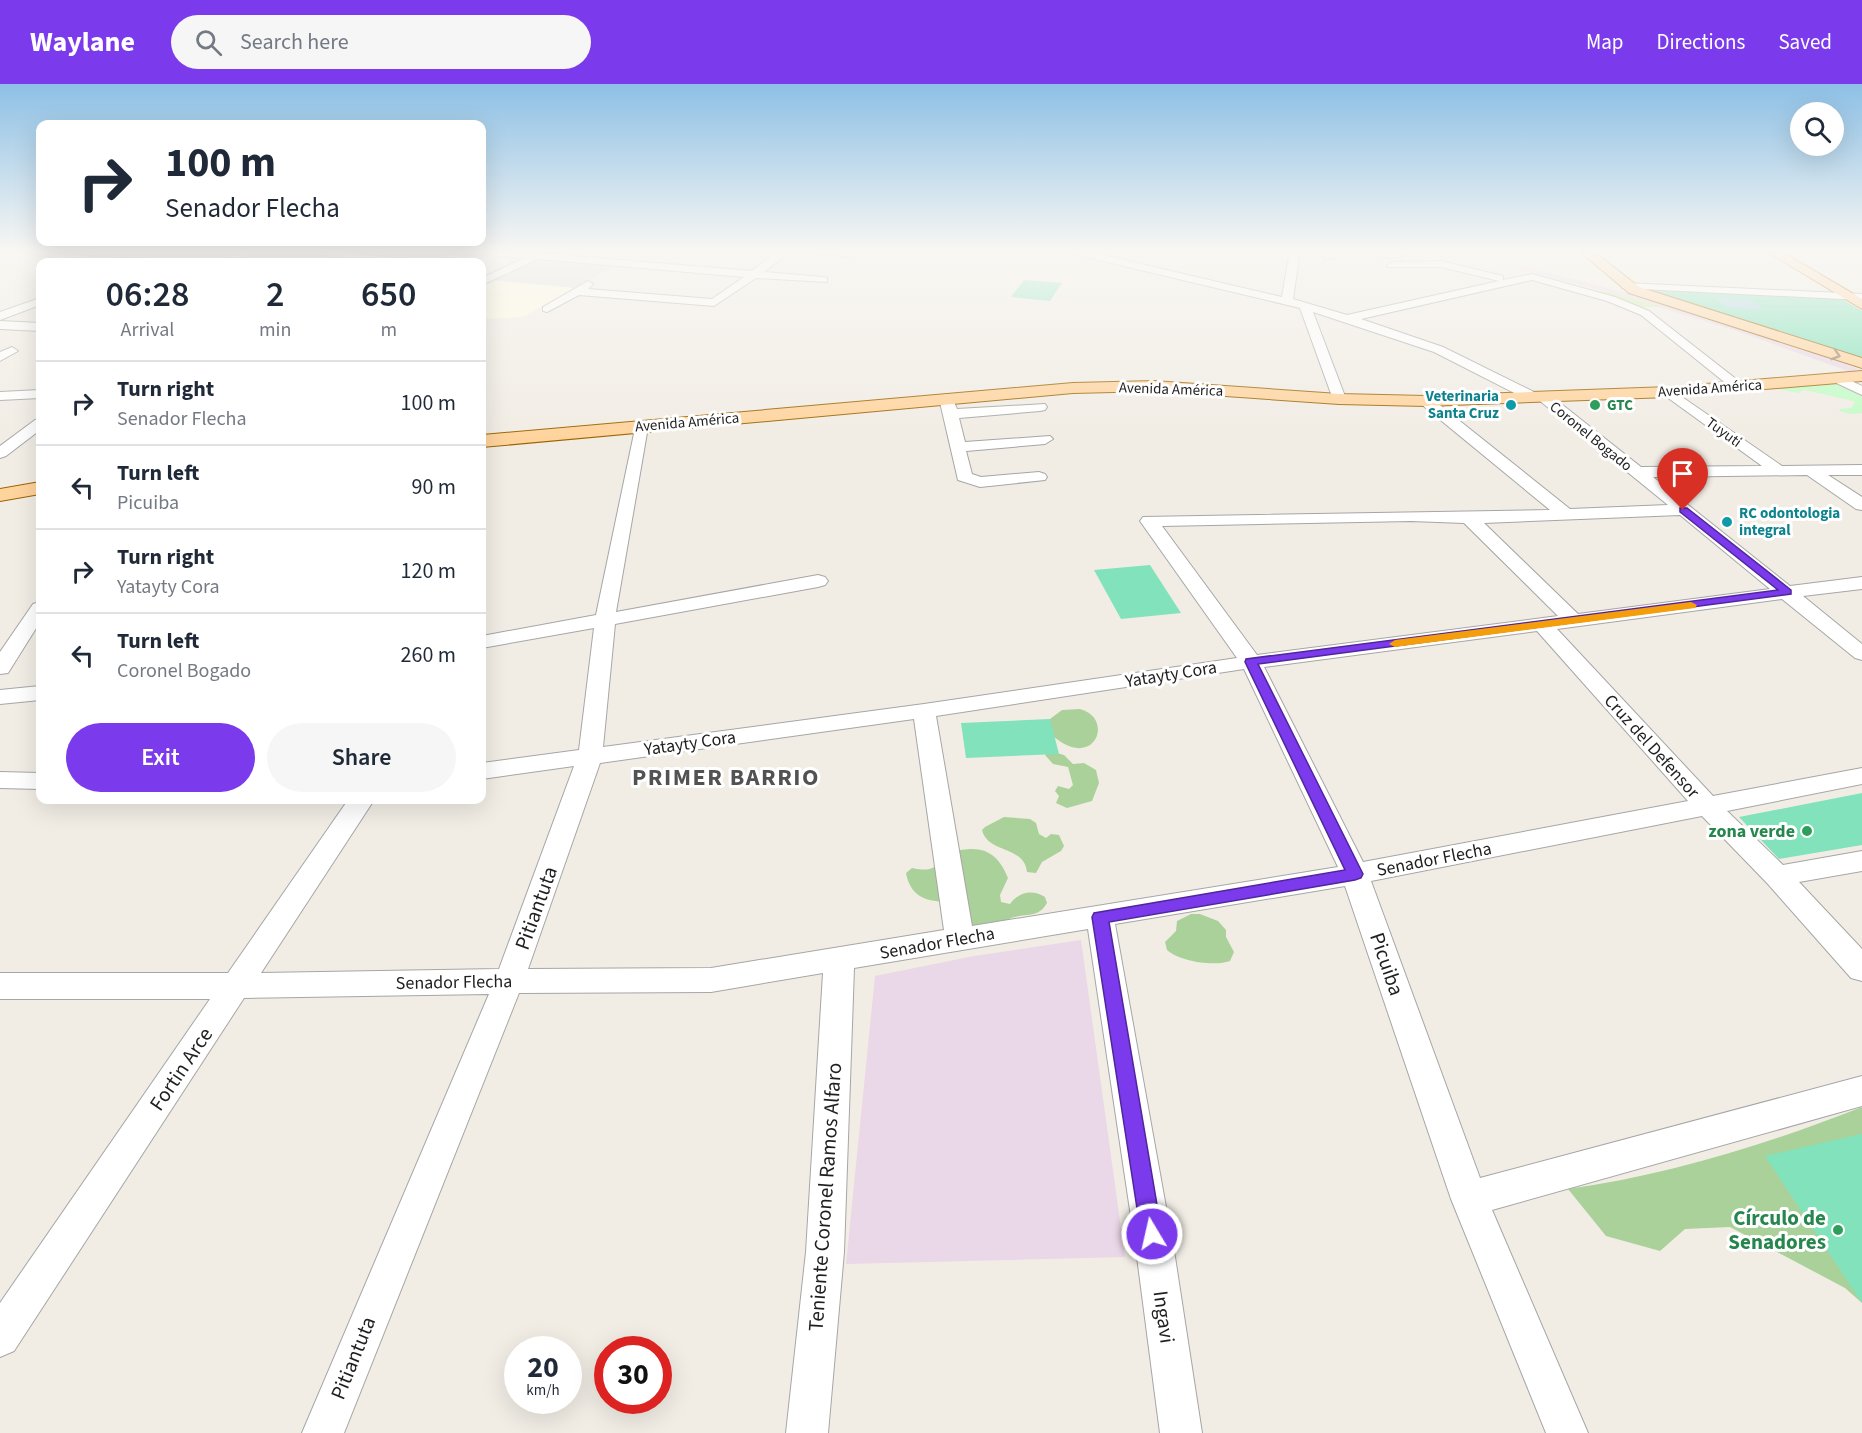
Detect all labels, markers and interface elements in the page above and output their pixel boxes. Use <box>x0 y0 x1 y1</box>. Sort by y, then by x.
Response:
search box <box>171 15 591 69</box>
text: Waylane <box>30 22 135 62</box>
icon: search <box>192 26 225 59</box>
text: Search here <box>240 26 349 58</box>
text: Map <box>1586 27 1624 57</box>
text: Directions <box>1657 27 1745 57</box>
text: Saved <box>1778 27 1832 57</box>
map controls <box>1790 102 1844 156</box>
button: search <box>1790 102 1844 156</box>
text: 100 m <box>165 133 276 193</box>
icon: right <box>66 144 144 222</box>
text: Senador Flecha <box>165 189 340 228</box>
text: 06:28 <box>106 269 189 320</box>
text: 2 <box>266 269 284 320</box>
text: 650 <box>361 269 416 320</box>
text: Arrival <box>121 316 174 344</box>
text: min <box>259 316 291 344</box>
text: m <box>380 316 397 344</box>
one-way arrow <box>1830 348 1841 360</box>
text: Turn right <box>117 373 214 405</box>
street label: Avenida América <box>1657 374 1763 403</box>
street label: Avenida América <box>1118 377 1224 402</box>
place label: Veterinaria Santa Cruz <box>1424 386 1499 424</box>
icon: right <box>66 387 99 420</box>
text: 100 m <box>401 387 456 419</box>
place label: GTC <box>1607 395 1633 416</box>
street label: Coronel Bogado <box>1545 397 1636 476</box>
marker: Veterinaria Santa Cruz <box>1504 398 1518 412</box>
marker: GTC <box>1588 398 1602 412</box>
text: Senador Flecha <box>117 405 246 433</box>
street label: Avenida América <box>634 407 740 438</box>
street label: Tuyuti <box>1702 412 1746 452</box>
pin <box>1657 448 1708 510</box>
text: Turn left <box>117 457 199 489</box>
icon: arrive <box>1666 457 1699 490</box>
icon: left <box>66 471 99 504</box>
text: 90 m <box>411 471 456 503</box>
text: Picuiba <box>117 489 179 517</box>
place label: RC odontologia integral <box>1739 503 1840 541</box>
marker: RC odontologia integral <box>1720 515 1734 529</box>
text: Turn right <box>117 541 214 573</box>
icon: right <box>66 555 99 588</box>
text: 120 m <box>401 555 456 587</box>
text: Yatayty Cora <box>117 573 220 601</box>
text: Turn left <box>117 625 199 657</box>
icon: left <box>66 639 99 672</box>
text: 260 m <box>401 639 456 671</box>
street label: Yatayty Cora <box>1123 655 1219 694</box>
text: Coronel Bogado <box>117 657 251 685</box>
street label: Cruz del Defensor <box>1598 689 1706 804</box>
button: Exit <box>66 723 255 792</box>
button: Share <box>267 723 456 792</box>
street label: Yatayty Cora <box>642 725 738 762</box>
district label: PRIMER BARRIO <box>632 760 820 795</box>
place label: zona verde <box>1708 819 1795 844</box>
marker: zona verde <box>1800 824 1814 838</box>
street label: Senador Flecha <box>1375 836 1494 883</box>
street label: Pitiantuta <box>507 862 565 954</box>
street label: Senador Flecha <box>878 921 997 966</box>
street label: Picuiba <box>1362 928 1412 1000</box>
street label: Senador Flecha <box>396 969 512 996</box>
street label: Fortin Arce <box>142 1021 220 1117</box>
street label: Teniente Coronel Ramos Alfaro <box>801 1062 849 1332</box>
position arrow <box>1120 1202 1184 1266</box>
place label: Círculo de Senadores <box>1728 1203 1826 1257</box>
marker: Círculo de Senadores <box>1831 1223 1845 1237</box>
street label: Ingavi <box>1145 1289 1183 1345</box>
street label: Pitiantuta <box>323 1312 383 1404</box>
speed limit sign: 30 <box>594 1336 672 1414</box>
text: 20 <box>527 1346 559 1389</box>
text: km/h <box>526 1380 560 1401</box>

